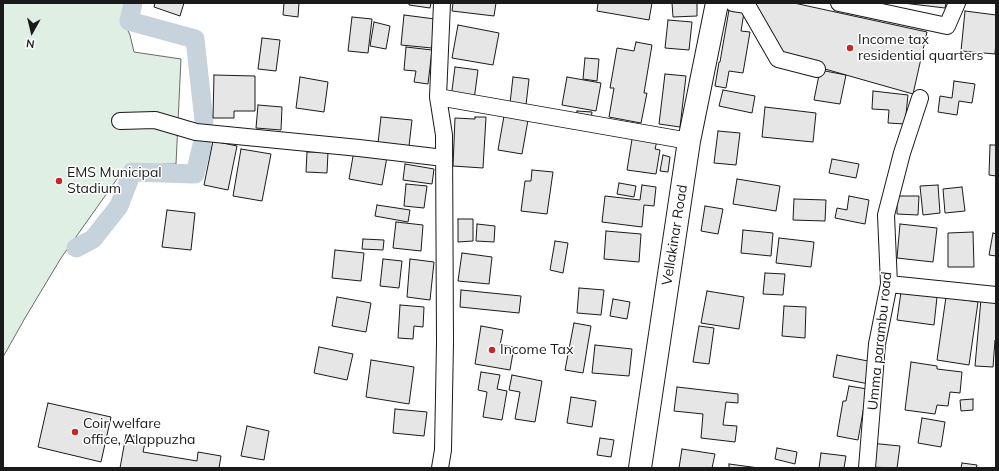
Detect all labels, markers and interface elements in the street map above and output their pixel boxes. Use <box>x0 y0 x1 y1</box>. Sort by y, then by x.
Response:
north arrow <box>12 12 52 52</box>
place label: Income tax residential quarters <box>858 32 983 64</box>
text: N <box>25 36 35 51</box>
marker: Income tax residential quarters <box>845 43 855 53</box>
place label: EMS Municipal Stadium <box>67 165 162 198</box>
marker: EMS Municipal Stadium <box>54 176 64 186</box>
street label: Vellakinar Road <box>659 183 691 287</box>
street label: Umma parambu road <box>864 271 896 411</box>
place label: Income Tax <box>500 342 573 358</box>
marker: Income Tax <box>487 345 497 355</box>
place label: Coir welfare office, Alappuzha <box>83 416 195 448</box>
marker: Coir welfare office, Alappuzha <box>70 427 80 437</box>

